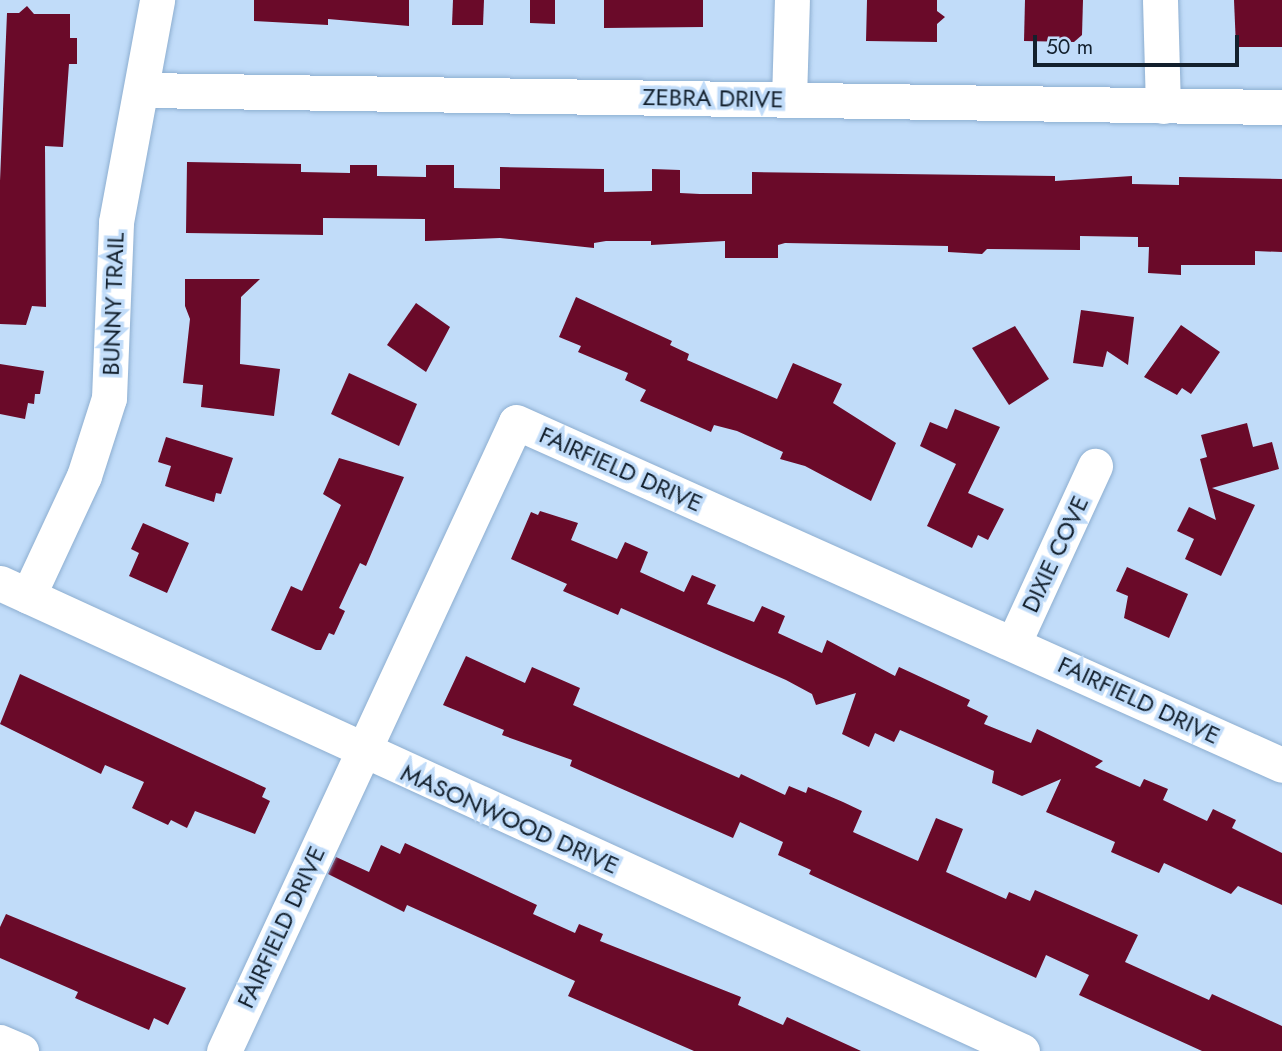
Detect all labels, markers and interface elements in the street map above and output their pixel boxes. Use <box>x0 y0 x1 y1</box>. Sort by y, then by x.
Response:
scale bar <box>1037 21 1244 65</box>
text: 50 m <box>1046 32 1093 62</box>
street label: ZEBRA DRIVE <box>642 82 784 114</box>
street label: BUNNY TRAIL <box>96 232 130 376</box>
street label: FAIRFIELD DRIVE <box>535 420 707 518</box>
street label: DIXIE COVE <box>1015 491 1095 617</box>
street label: FAIRFIELD DRIVE <box>1053 650 1225 750</box>
street label: MASONWOOD DRIVE <box>397 758 623 880</box>
street label: FAIRFIELD DRIVE <box>231 841 331 1013</box>

